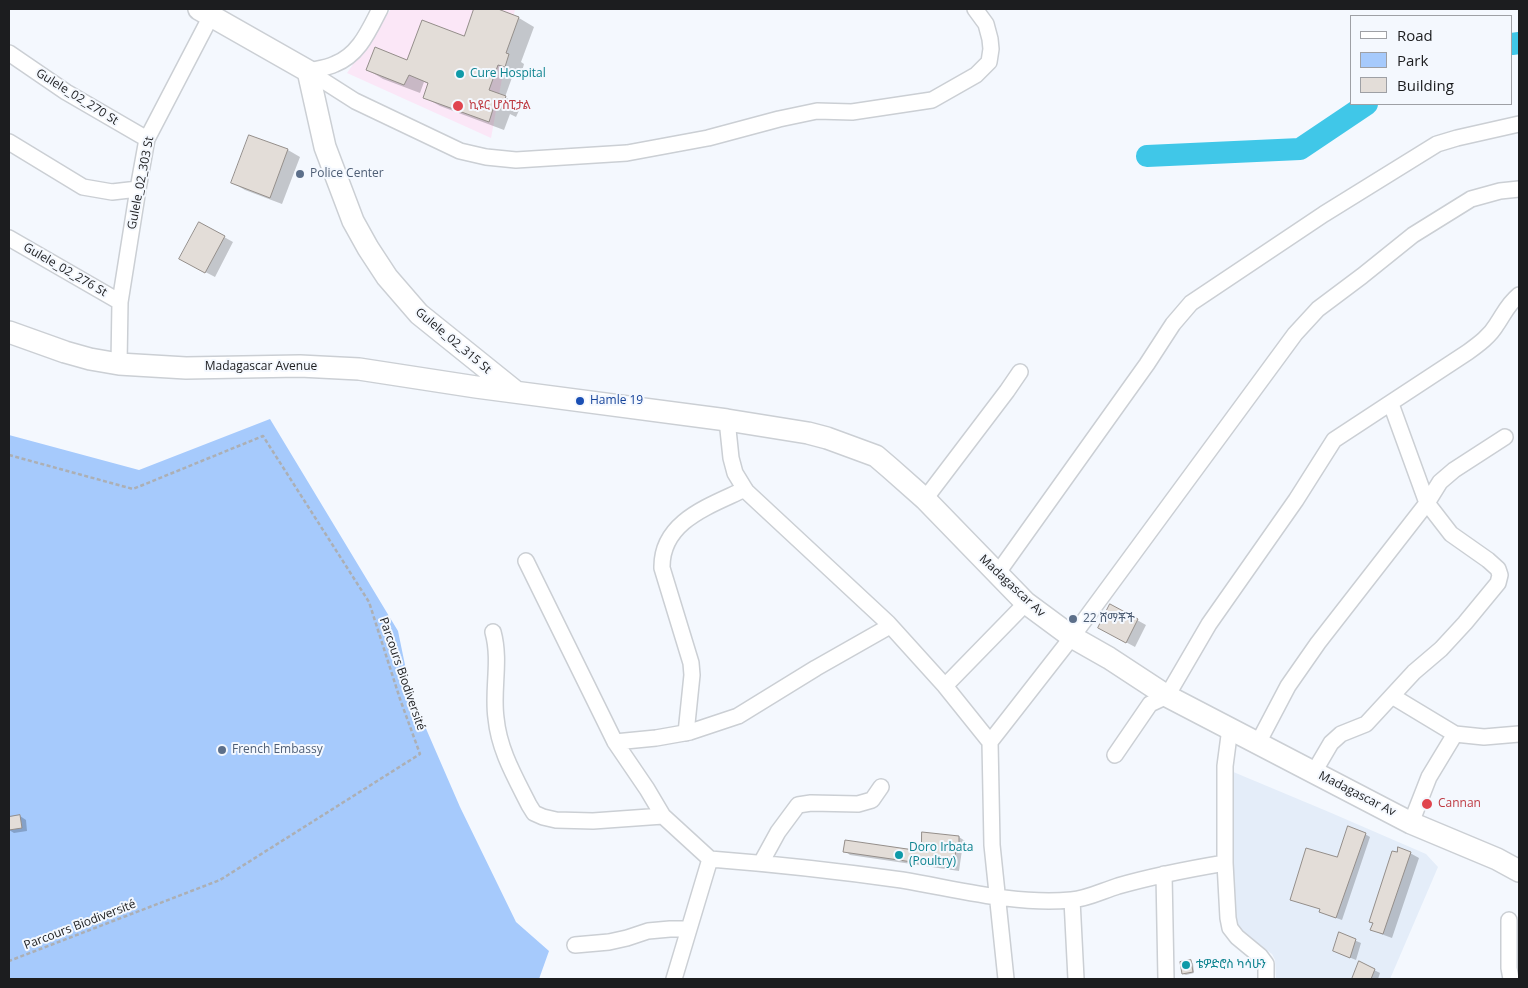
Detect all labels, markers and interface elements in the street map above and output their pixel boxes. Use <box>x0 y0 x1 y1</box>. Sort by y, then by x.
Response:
legend <box>1350 15 1513 105</box>
text: Road <box>1397 25 1433 45</box>
text: Park <box>1397 50 1428 70</box>
street label: Gulele_02_270 St <box>33 66 121 128</box>
place label: Cure Hospital <box>470 67 546 81</box>
marker: Cure Hospital <box>454 68 466 80</box>
text: Building <box>1397 75 1454 95</box>
marker: ኪዩር ሆስፒታል <box>451 99 465 113</box>
place label: ኪዩር ሆስፒታል <box>469 99 531 113</box>
street label: Gulele_02_303 St <box>125 135 157 231</box>
place label: Police Center <box>310 167 384 181</box>
marker: Police Center <box>294 168 306 180</box>
street label: Gulele_02_276 St <box>21 240 109 300</box>
street label: Gulele_02_315 St <box>412 305 494 377</box>
street label: Madagascar Avenue <box>205 360 317 374</box>
place label: Hamle 19 <box>590 394 643 408</box>
marker: Hamle 19 <box>574 395 586 407</box>
street label: Madagascar Av <box>976 552 1048 620</box>
place label: 22 ሸማቾች <box>1083 612 1135 626</box>
marker: 22 ሸማቾች <box>1067 613 1079 625</box>
street label: Parcours Biodiversité <box>376 616 428 732</box>
place label: French Embassy <box>232 743 323 757</box>
marker: French Embassy <box>216 744 228 756</box>
street label: Madagascar Av <box>1316 768 1398 820</box>
marker: Cannan <box>1420 797 1434 811</box>
place label: Cannan <box>1438 797 1481 811</box>
place label: Doro Irbata (Poultry) <box>909 841 973 869</box>
marker: Doro Irbata (Poultry) <box>893 849 905 861</box>
street label: Parcours Biodiversité <box>22 897 138 953</box>
place label: ቴዎድሮስ ካሳሁን <box>1196 958 1266 972</box>
marker: ቴዎድሮስ ካሳሁን <box>1180 959 1192 971</box>

